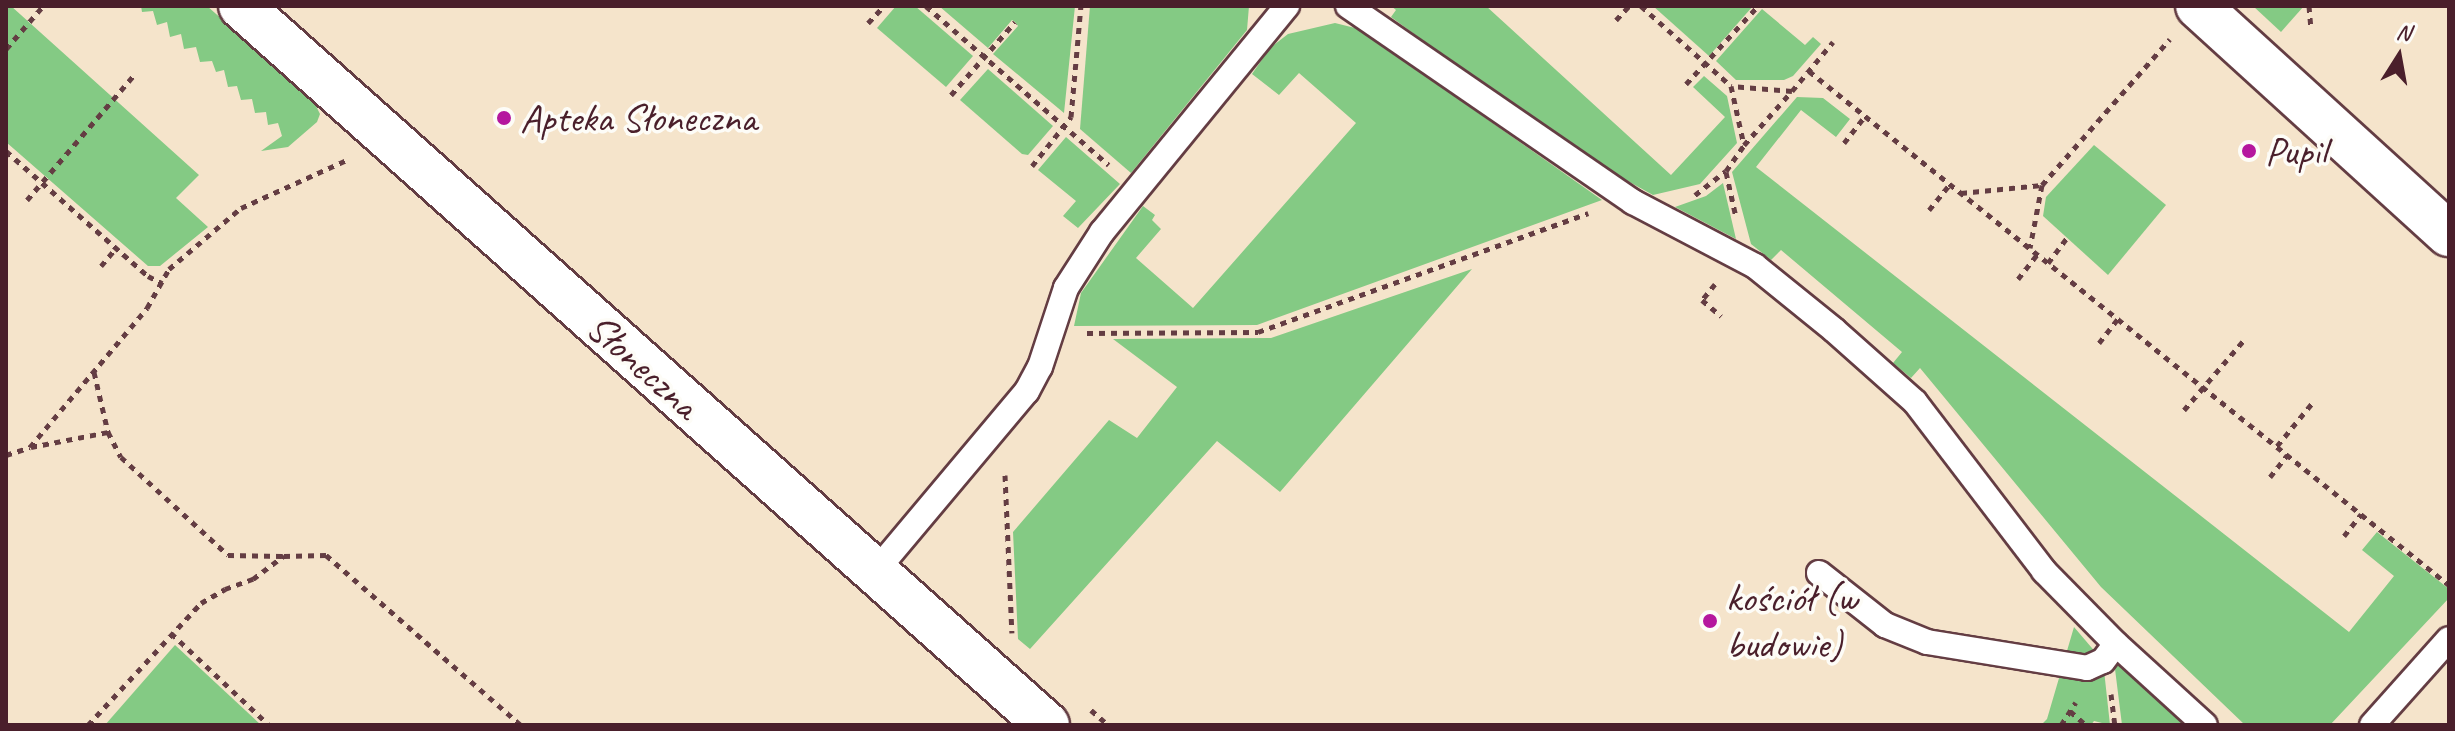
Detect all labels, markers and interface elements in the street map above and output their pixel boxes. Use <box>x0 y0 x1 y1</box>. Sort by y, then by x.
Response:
north arrow <box>2359 16 2439 96</box>
text: N <box>2394 17 2413 47</box>
place label: Apteka Słoneczna <box>520 94 756 142</box>
marker: Apteka Słoneczna <box>495 109 513 127</box>
place label: Pupil <box>2265 127 2327 175</box>
marker: Pupil <box>2240 142 2258 160</box>
street label: Słoneczna <box>577 303 709 429</box>
place label: kościół (w budowie) <box>1726 574 1857 668</box>
marker: kościół (w budowie) <box>1701 612 1719 630</box>

